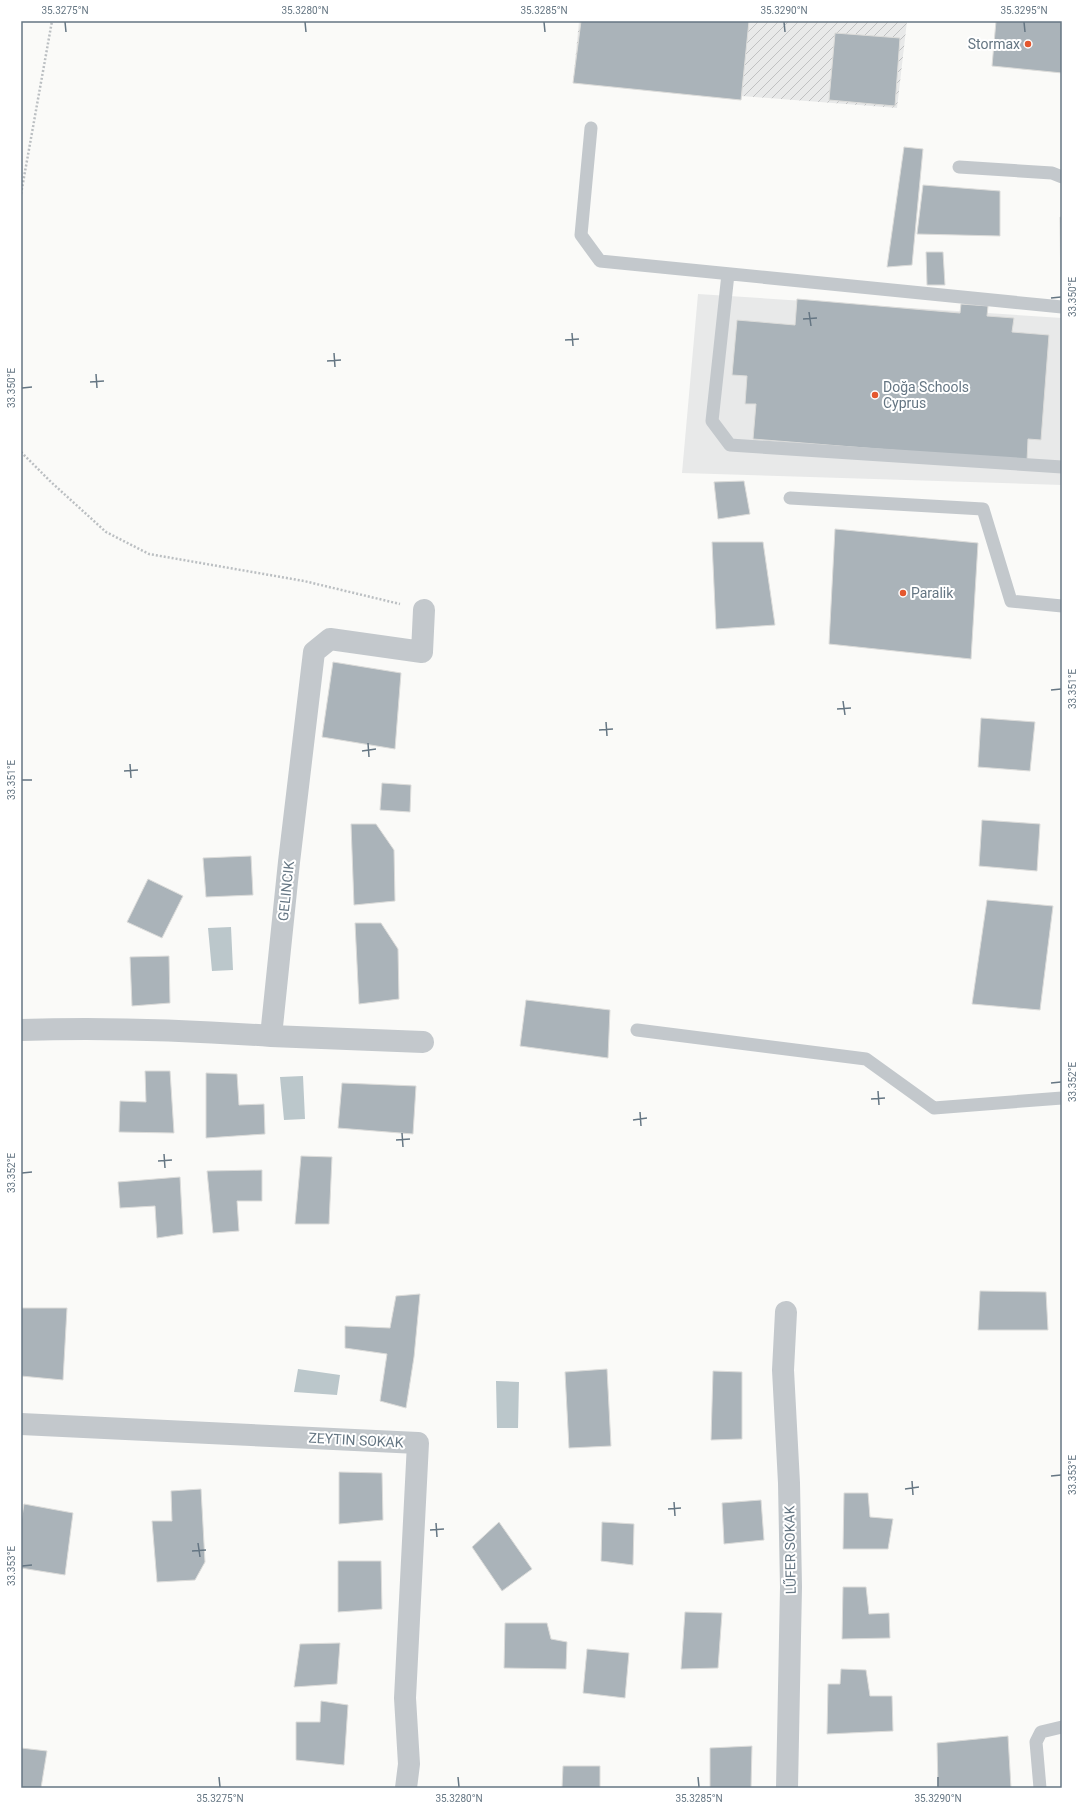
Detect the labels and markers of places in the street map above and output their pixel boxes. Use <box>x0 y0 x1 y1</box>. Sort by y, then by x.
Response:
place label: Stormax <box>968 36 1020 52</box>
marker: Stormax <box>1023 39 1033 49</box>
place label: Doğa Schools Cyprus <box>883 379 969 411</box>
marker: Doğa Schools Cyprus <box>870 390 880 400</box>
place label: Paralik <box>911 585 954 601</box>
marker: Paralik <box>898 588 908 598</box>

